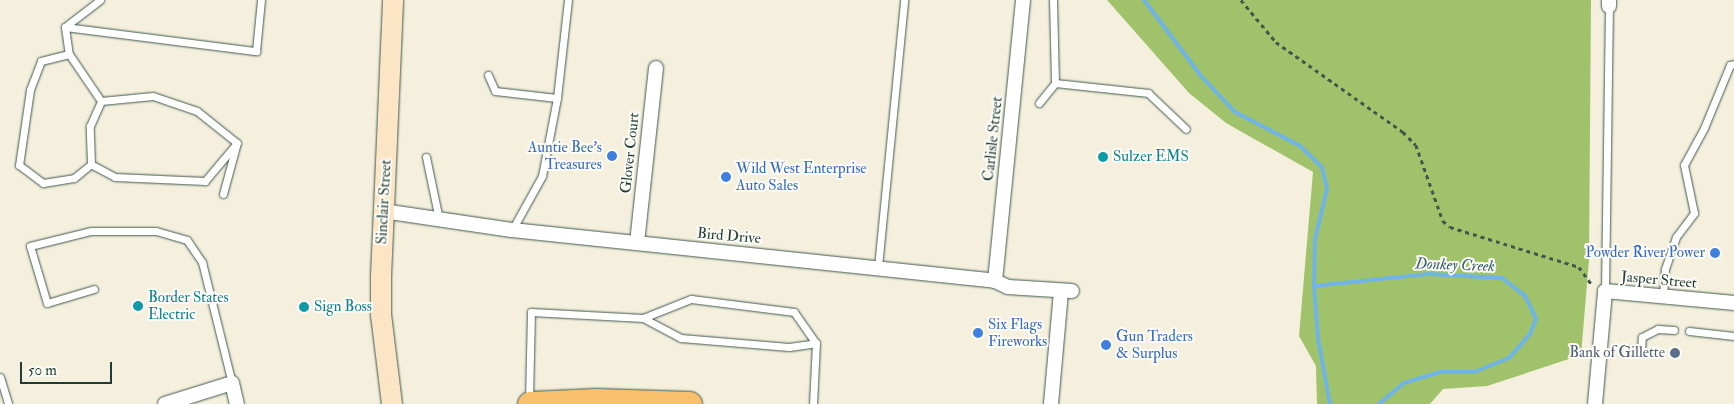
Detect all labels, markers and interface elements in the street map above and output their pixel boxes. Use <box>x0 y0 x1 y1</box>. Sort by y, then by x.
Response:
street label: Carlisle Street <box>980 96 1006 182</box>
street label: Glover Court <box>617 112 643 194</box>
place label: Auntie Bee's Treasures <box>528 138 602 173</box>
place label: Sulzer EMS <box>1113 148 1189 166</box>
marker: Auntie Bee's Treasures <box>606 150 618 162</box>
marker: Sulzer EMS <box>1097 151 1109 163</box>
street label: Sinclair Street <box>373 159 395 245</box>
place label: Wild West Enterprise Auto Sales <box>736 159 867 194</box>
marker: Wild West Enterprise Auto Sales <box>720 171 732 183</box>
street label: Bird Drive <box>696 224 762 248</box>
place label: Powder River Power <box>1586 244 1705 262</box>
marker: Powder River Power <box>1709 247 1721 259</box>
water label: Donkey Creek <box>1415 254 1495 276</box>
street label: Jasper Street <box>1620 268 1698 292</box>
place label: Border States Electric <box>148 288 229 323</box>
place label: Sign Boss <box>314 298 372 316</box>
marker: Border States Electric <box>132 300 144 312</box>
marker: Sign Boss <box>298 301 310 313</box>
place label: Six Flags Fireworks <box>988 315 1047 350</box>
marker: Six Flags Fireworks <box>972 327 984 339</box>
place label: Gun Traders & Surplus <box>1116 327 1193 362</box>
marker: Gun Traders & Surplus <box>1100 339 1112 351</box>
place label: Bank of Gillette <box>1569 344 1665 362</box>
marker: Bank of Gillette <box>1669 347 1681 359</box>
scale bar <box>22 352 115 384</box>
text: 50 m <box>28 361 57 380</box>

